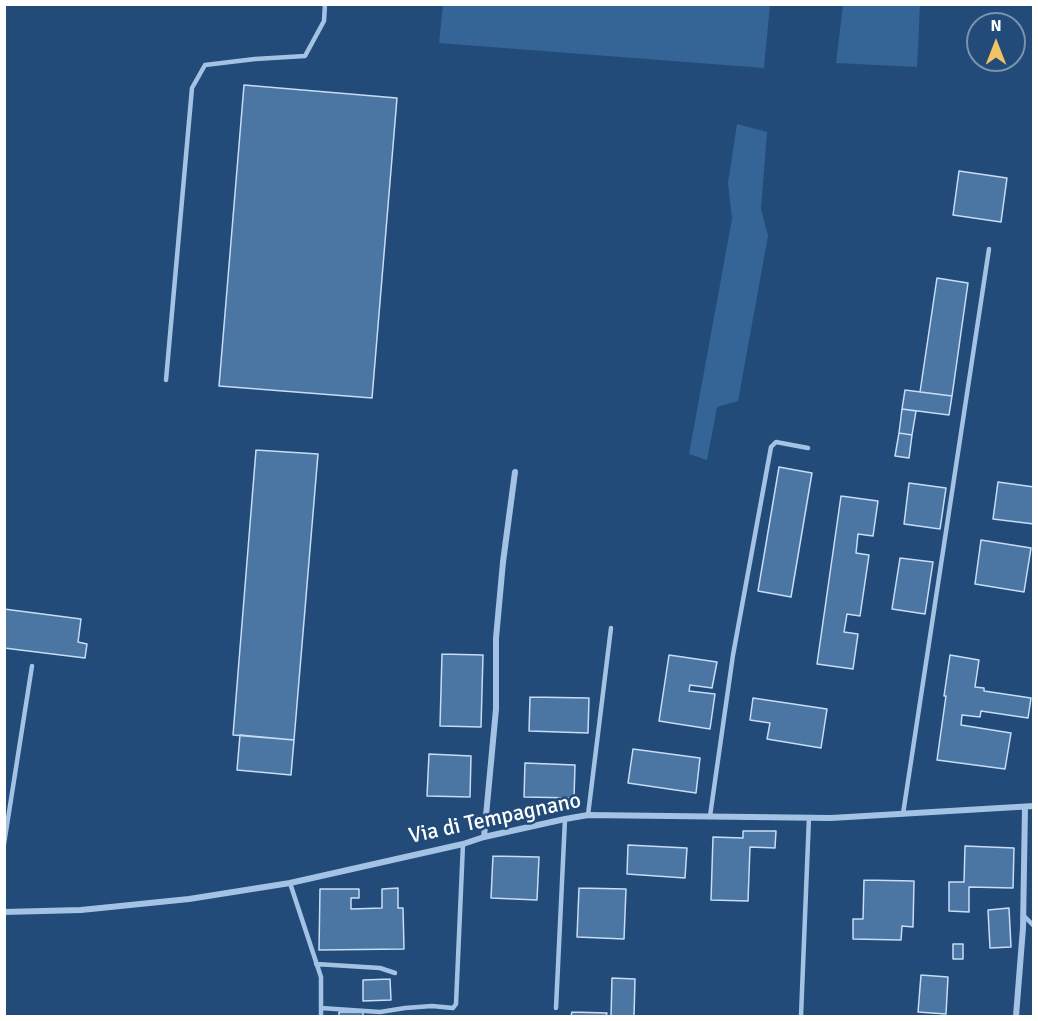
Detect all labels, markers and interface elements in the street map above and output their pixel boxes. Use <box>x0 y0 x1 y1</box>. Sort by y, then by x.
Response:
north arrow <box>966 12 1026 72</box>
text: N <box>990 16 1002 36</box>
street label: Via di Tempagnano <box>406 788 584 850</box>

